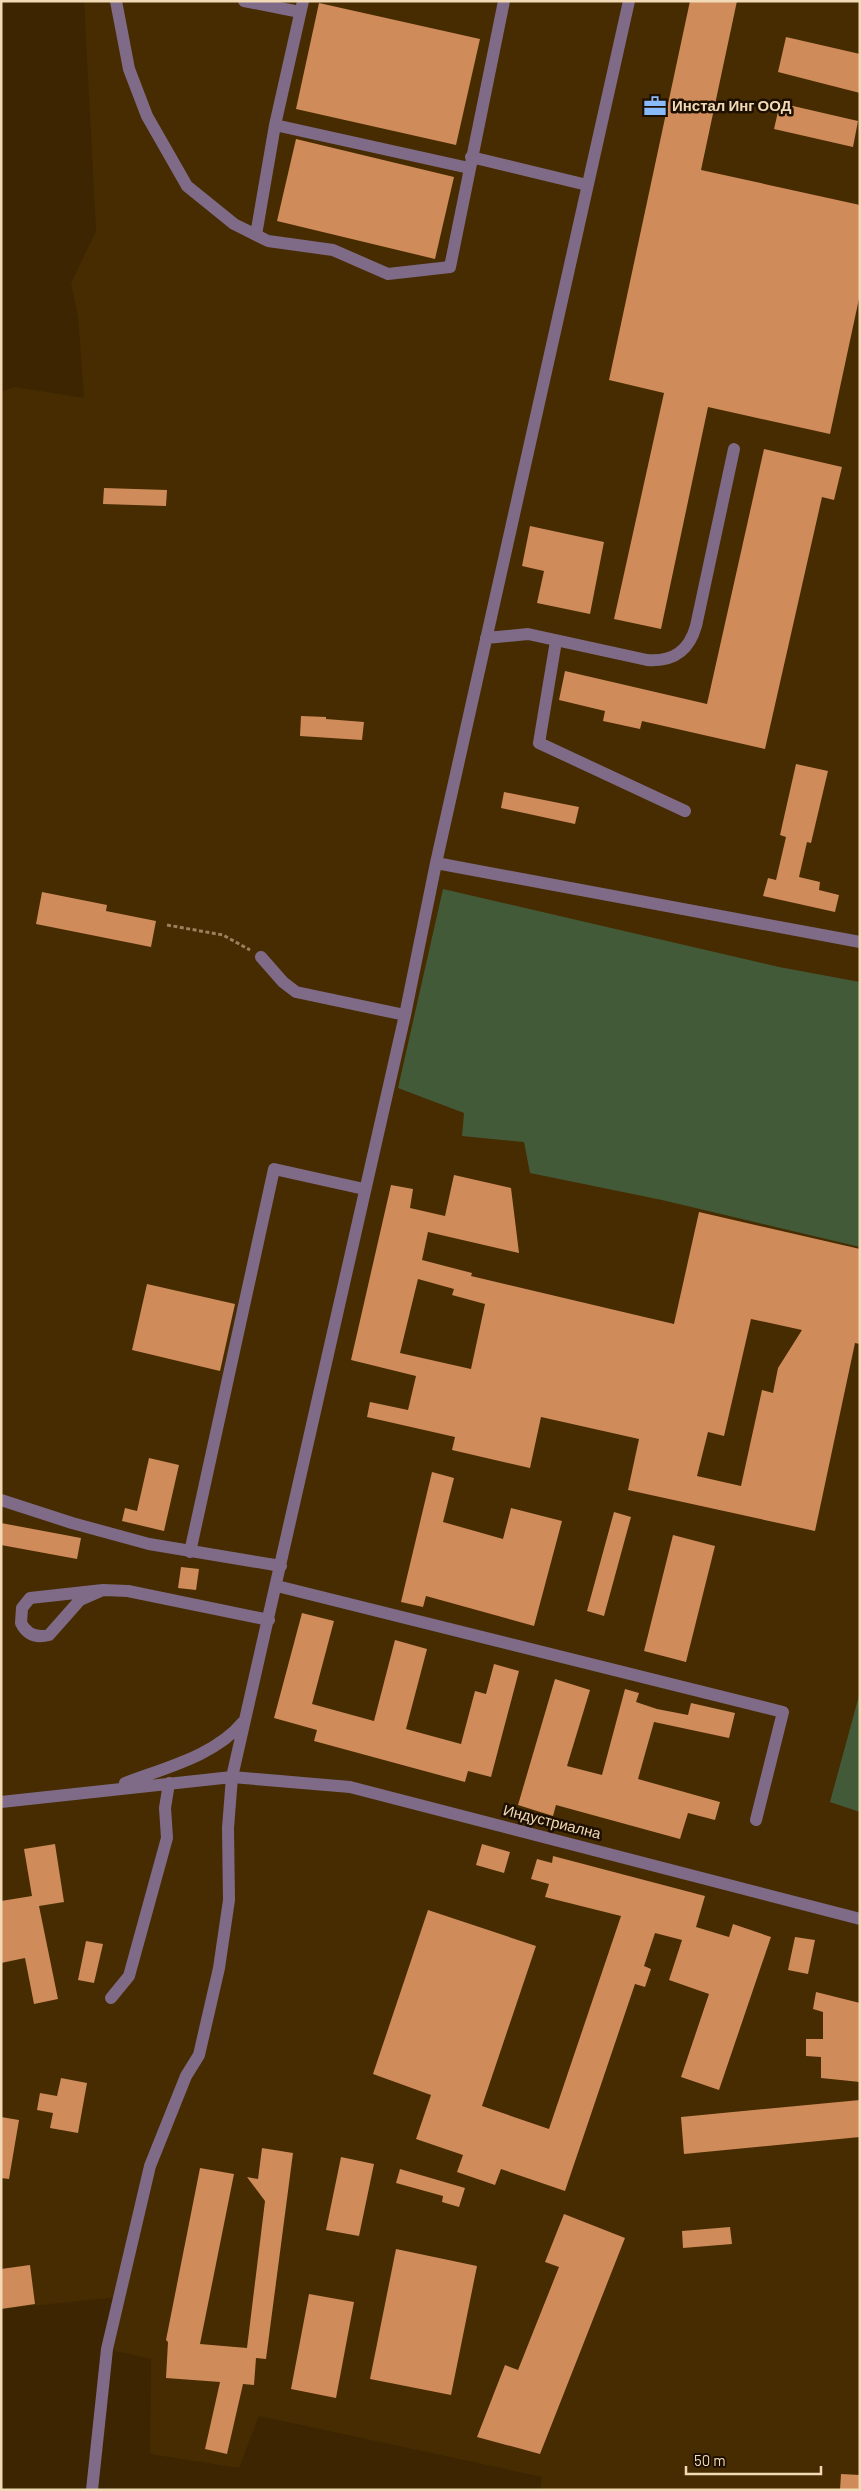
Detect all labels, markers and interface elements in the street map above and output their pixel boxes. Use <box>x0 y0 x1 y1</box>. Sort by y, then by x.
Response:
office icon: Инстал Инг ООД <box>642 93 668 119</box>
place label: Инстал Инг ООД <box>672 96 792 114</box>
street label: Индустриална <box>502 1800 604 1842</box>
scale bar <box>686 2444 821 2476</box>
text: 50 m <box>694 2451 726 2469</box>

